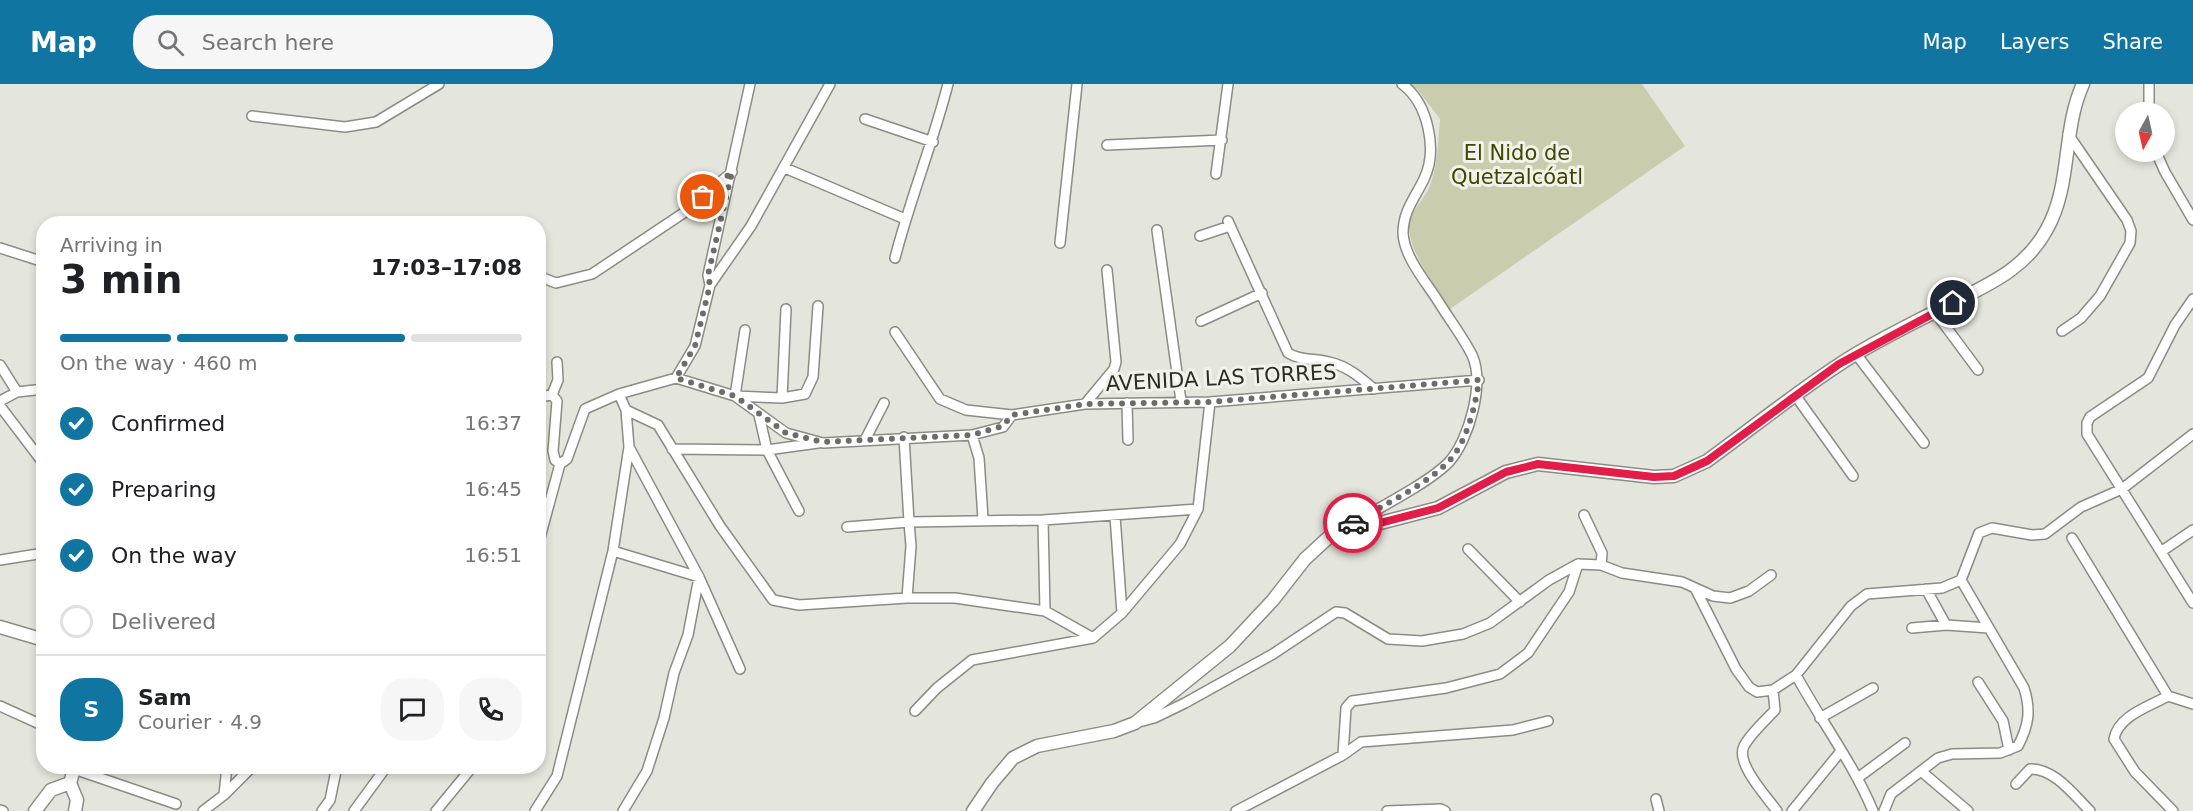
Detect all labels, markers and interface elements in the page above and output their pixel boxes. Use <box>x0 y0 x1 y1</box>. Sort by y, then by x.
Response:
search box <box>133 15 553 69</box>
text: Map <box>30 26 97 59</box>
icon: search <box>154 26 187 59</box>
text: Search here <box>202 30 334 55</box>
text: Map <box>1923 30 1967 54</box>
text: Layers <box>2000 30 2069 54</box>
text: Share <box>2102 30 2163 54</box>
north arrow <box>2115 102 2175 162</box>
map controls <box>2115 102 2175 162</box>
park label: El Nido de Quetzalcóatl <box>1451 141 1583 189</box>
pin <box>677 171 728 222</box>
icon: bag <box>686 180 719 213</box>
text: Arriving in <box>60 233 163 257</box>
text: 17:03–17:08 <box>371 255 522 280</box>
text: 3 min <box>60 257 182 302</box>
pin <box>1927 277 1978 328</box>
icon: home <box>1936 286 1969 319</box>
text: On the way · 460 m <box>60 351 258 375</box>
street label: AVENIDA LAS TORRES <box>1105 360 1337 396</box>
icon: check <box>60 407 93 440</box>
text: Confirmed <box>111 411 225 436</box>
text: 16:37 <box>464 411 522 435</box>
icon: check <box>60 473 93 506</box>
text: Preparing <box>111 477 217 502</box>
text: 16:45 <box>464 477 522 501</box>
courier <box>1323 493 1383 553</box>
icon: car <box>1337 507 1370 540</box>
icon: check <box>60 539 93 572</box>
text: On the way <box>111 543 237 568</box>
text: 16:51 <box>464 543 522 567</box>
text: Delivered <box>111 609 216 634</box>
button: chat <box>381 678 444 741</box>
button: phone <box>459 678 522 741</box>
text: Sam <box>138 685 192 710</box>
text: S <box>84 697 99 722</box>
text: Courier · 4.9 <box>138 710 262 734</box>

